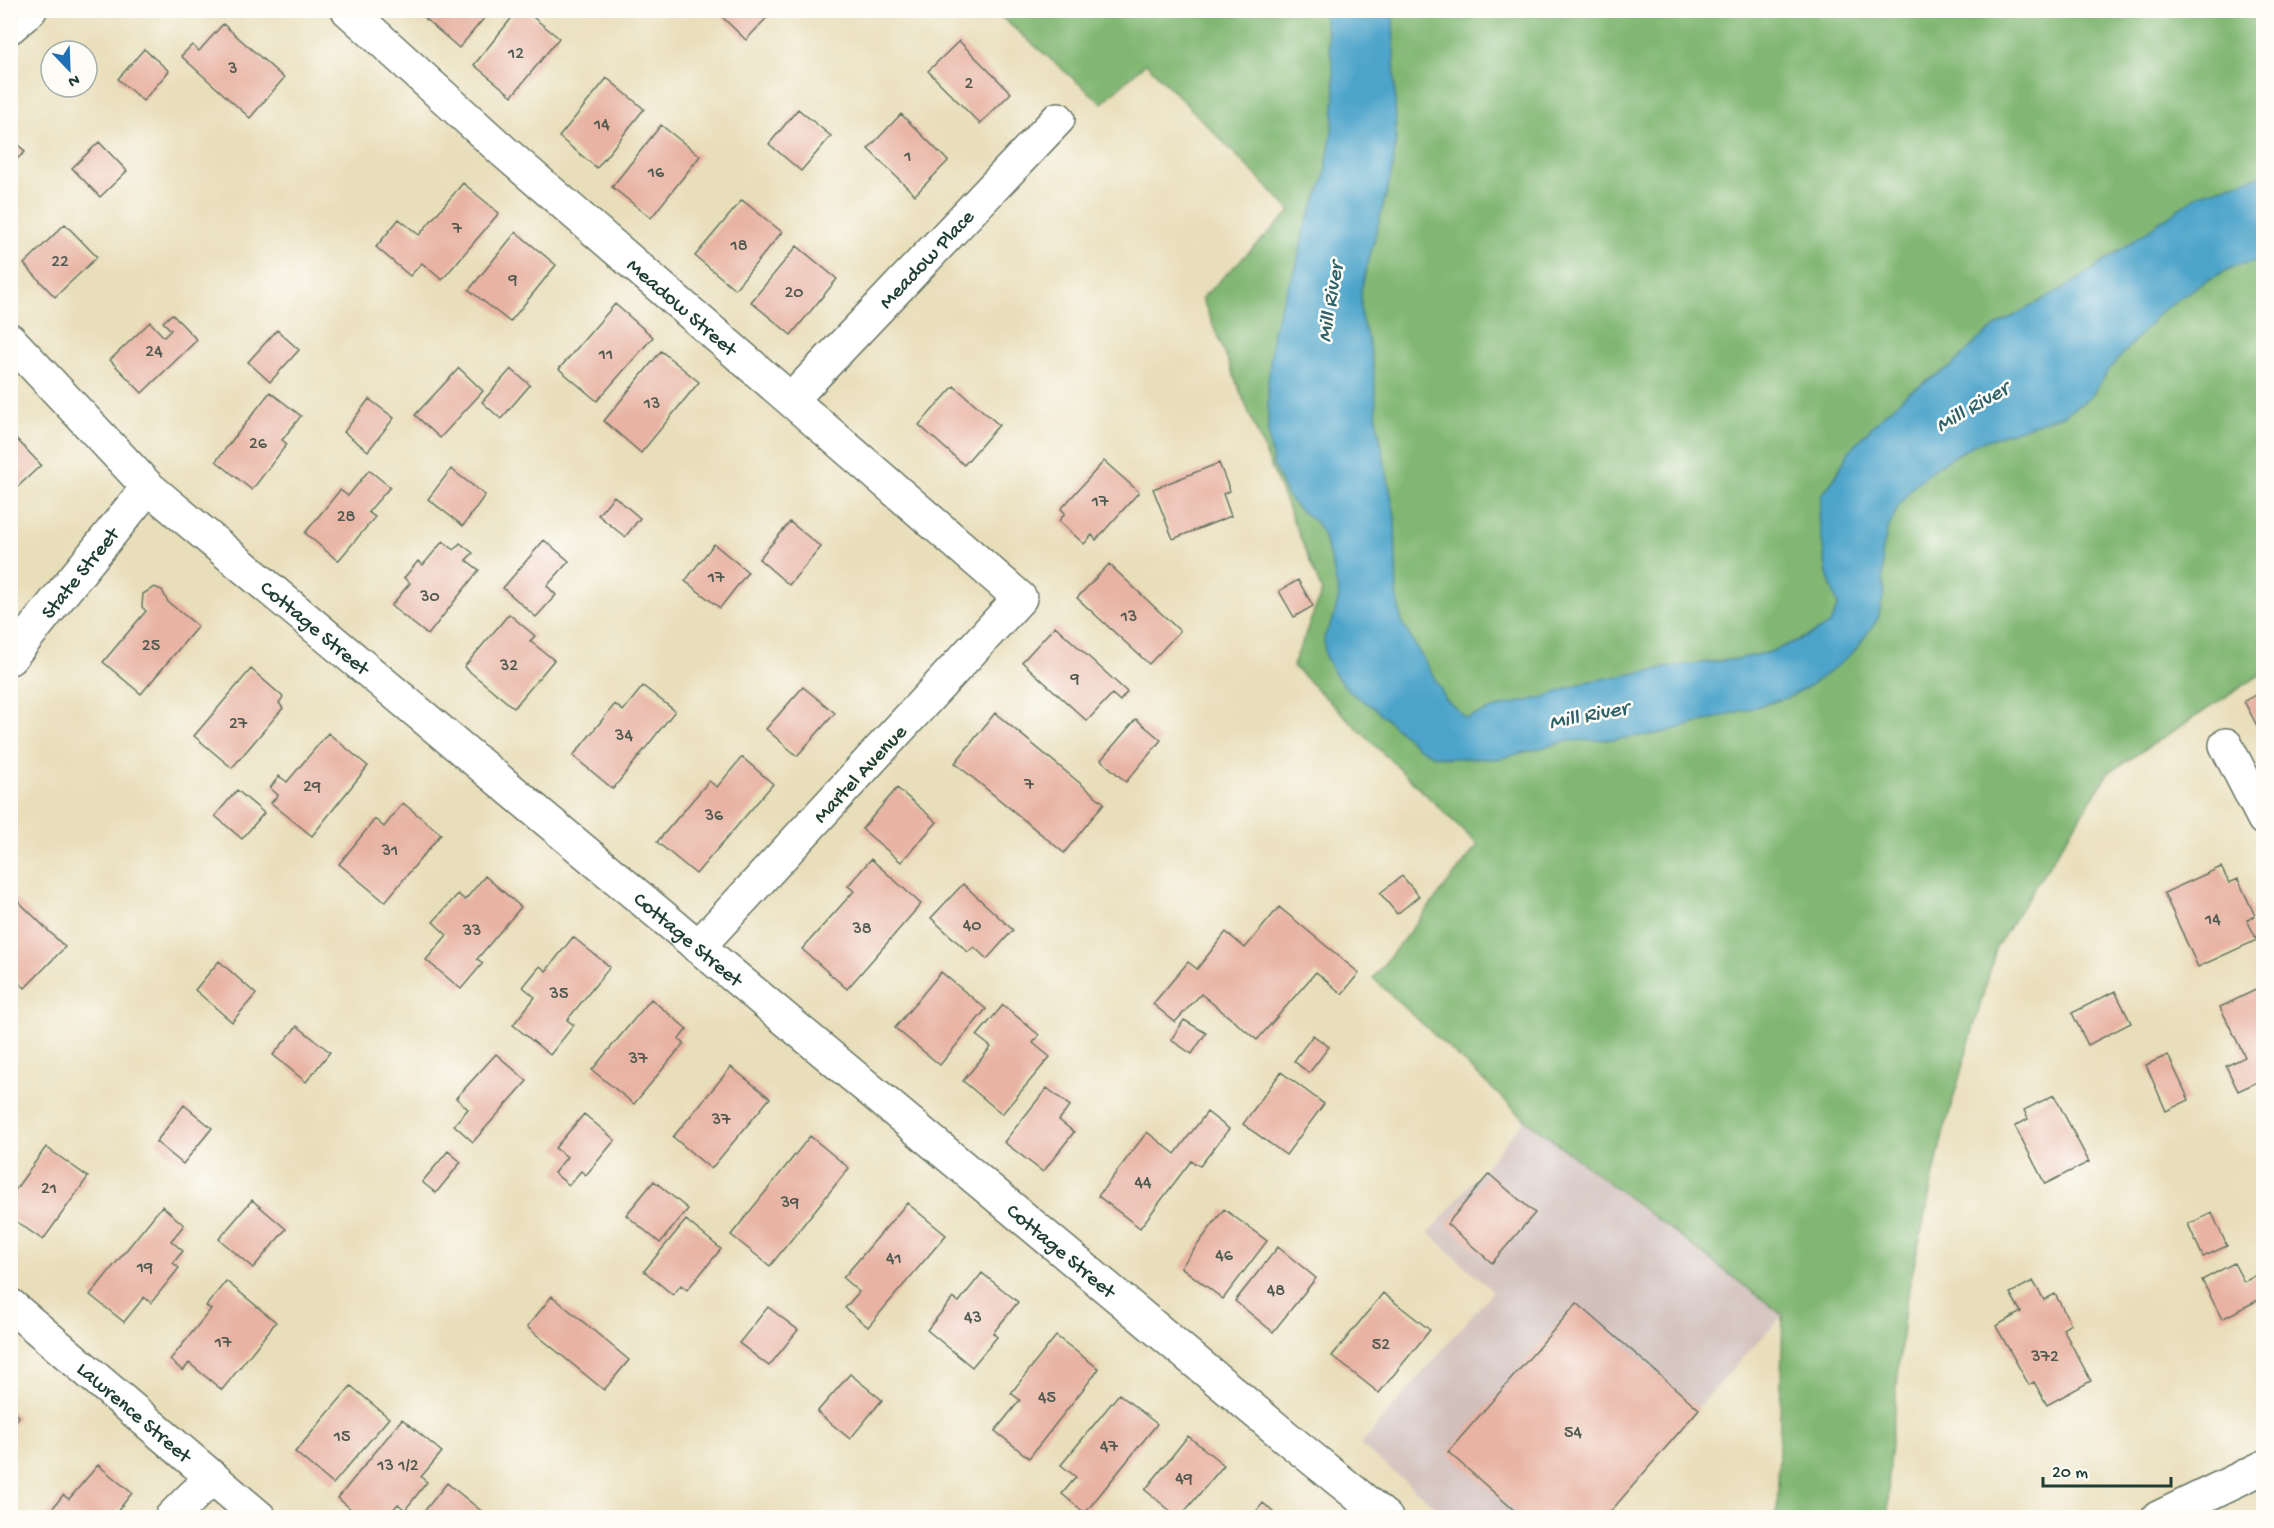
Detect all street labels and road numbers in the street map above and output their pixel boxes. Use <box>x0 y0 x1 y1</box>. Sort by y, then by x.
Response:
street label: Meadow Place <box>875 205 982 316</box>
street label: Meadow Street <box>620 254 742 365</box>
street label: State Street <box>37 522 128 625</box>
street label: Cottage Street <box>254 577 375 684</box>
street label: Martel Avenue <box>810 720 914 830</box>
street label: Cottage Street <box>627 888 748 996</box>
street label: Cottage Street <box>1000 1200 1121 1307</box>
street label: Lawrence Street <box>70 1358 197 1471</box>

